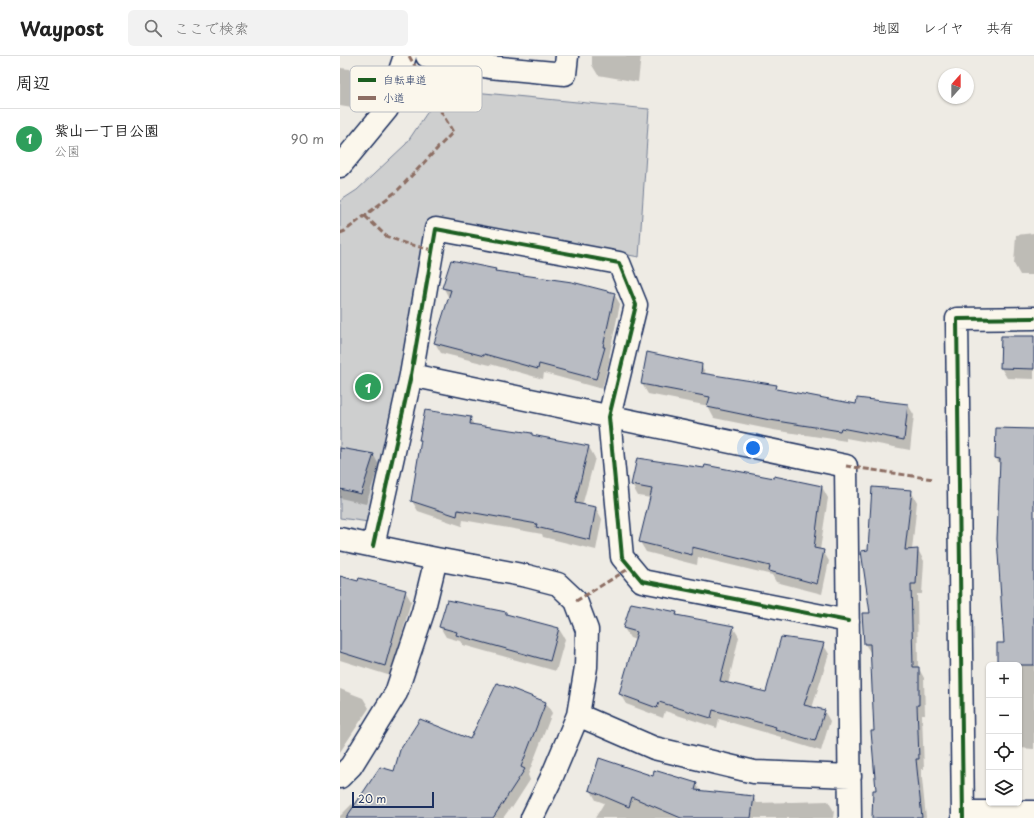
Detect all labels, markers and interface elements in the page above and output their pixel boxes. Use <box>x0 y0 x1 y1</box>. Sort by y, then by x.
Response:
search box <box>128 10 408 46</box>
text: Waypost <box>20 14 104 42</box>
text: ここで検索 <box>174 16 249 39</box>
icon: search <box>142 17 164 39</box>
text: 地図 <box>873 17 901 38</box>
text: レイヤ <box>923 17 964 38</box>
text: 共有 <box>986 17 1014 38</box>
legend <box>350 66 482 112</box>
north arrow <box>938 68 974 104</box>
text: 周辺 <box>16 69 50 95</box>
text: 自転車道 <box>383 71 427 88</box>
text: 小道 <box>383 89 405 106</box>
text: 紫山一丁目公園 <box>54 118 159 141</box>
text: 1 <box>26 129 32 148</box>
text: 90 m <box>291 129 324 148</box>
text: 公園 <box>54 141 80 160</box>
pin: 1 <box>355 372 381 402</box>
your location <box>743 438 763 458</box>
map controls <box>986 662 1022 806</box>
button: + <box>986 662 1022 698</box>
button: − <box>986 698 1022 734</box>
button: locate <box>986 734 1022 770</box>
button: layers <box>986 770 1022 806</box>
scale bar <box>352 790 434 809</box>
text: 20 m <box>358 790 386 807</box>

